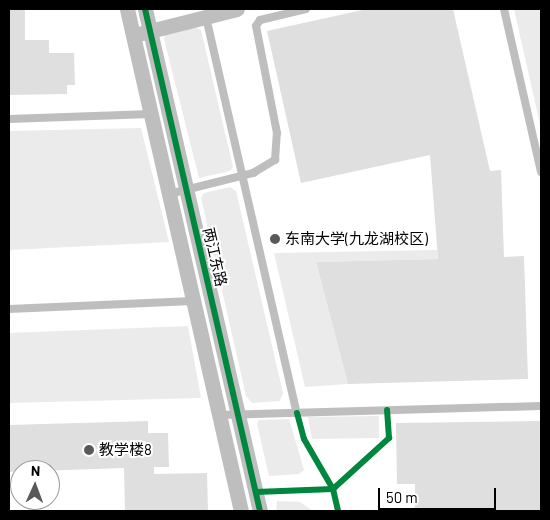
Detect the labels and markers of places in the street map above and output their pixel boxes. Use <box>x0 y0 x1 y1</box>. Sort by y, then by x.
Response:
place label: 东南大学(九龙湖校区) <box>285 230 428 248</box>
marker: 东南大学(九龙湖校区) <box>269 233 281 245</box>
place label: 教学楼8 <box>99 441 152 459</box>
marker: 教学楼8 <box>83 444 95 456</box>

